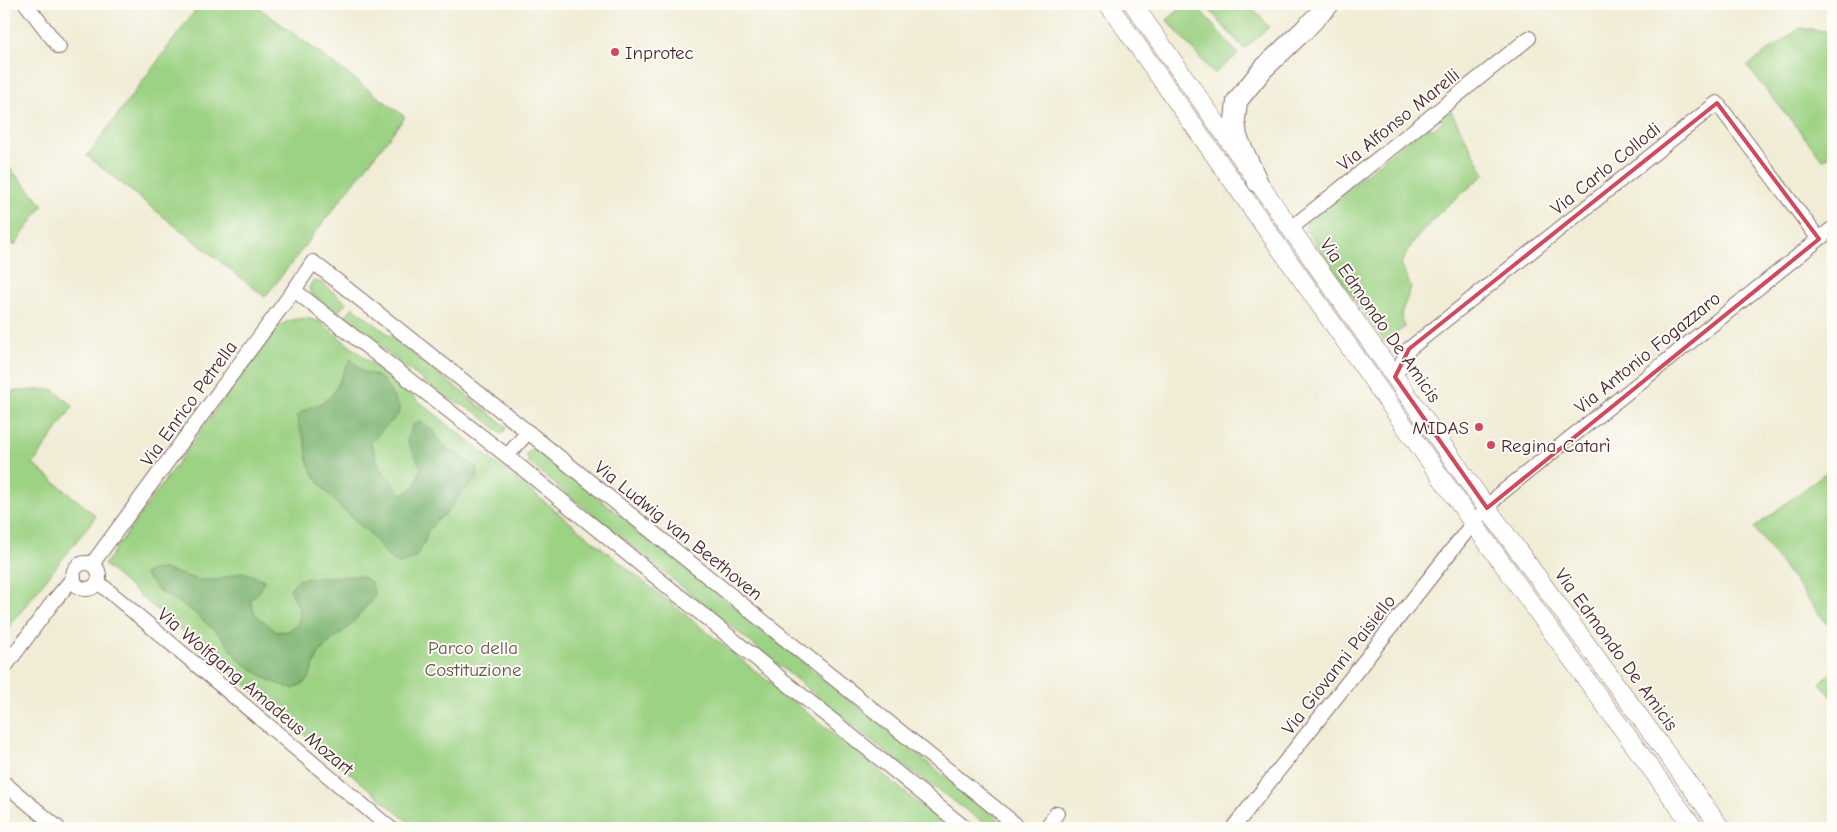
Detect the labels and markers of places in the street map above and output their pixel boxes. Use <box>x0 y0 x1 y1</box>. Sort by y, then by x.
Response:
place label: Inprotec <box>625 42 694 64</box>
marker: Inprotec <box>609 46 621 58</box>
place label: MIDAS <box>1412 417 1469 439</box>
marker: MIDAS <box>1473 421 1485 433</box>
place label: Regina Catarì <box>1501 435 1611 457</box>
marker: Regina Catarì <box>1485 439 1497 451</box>

